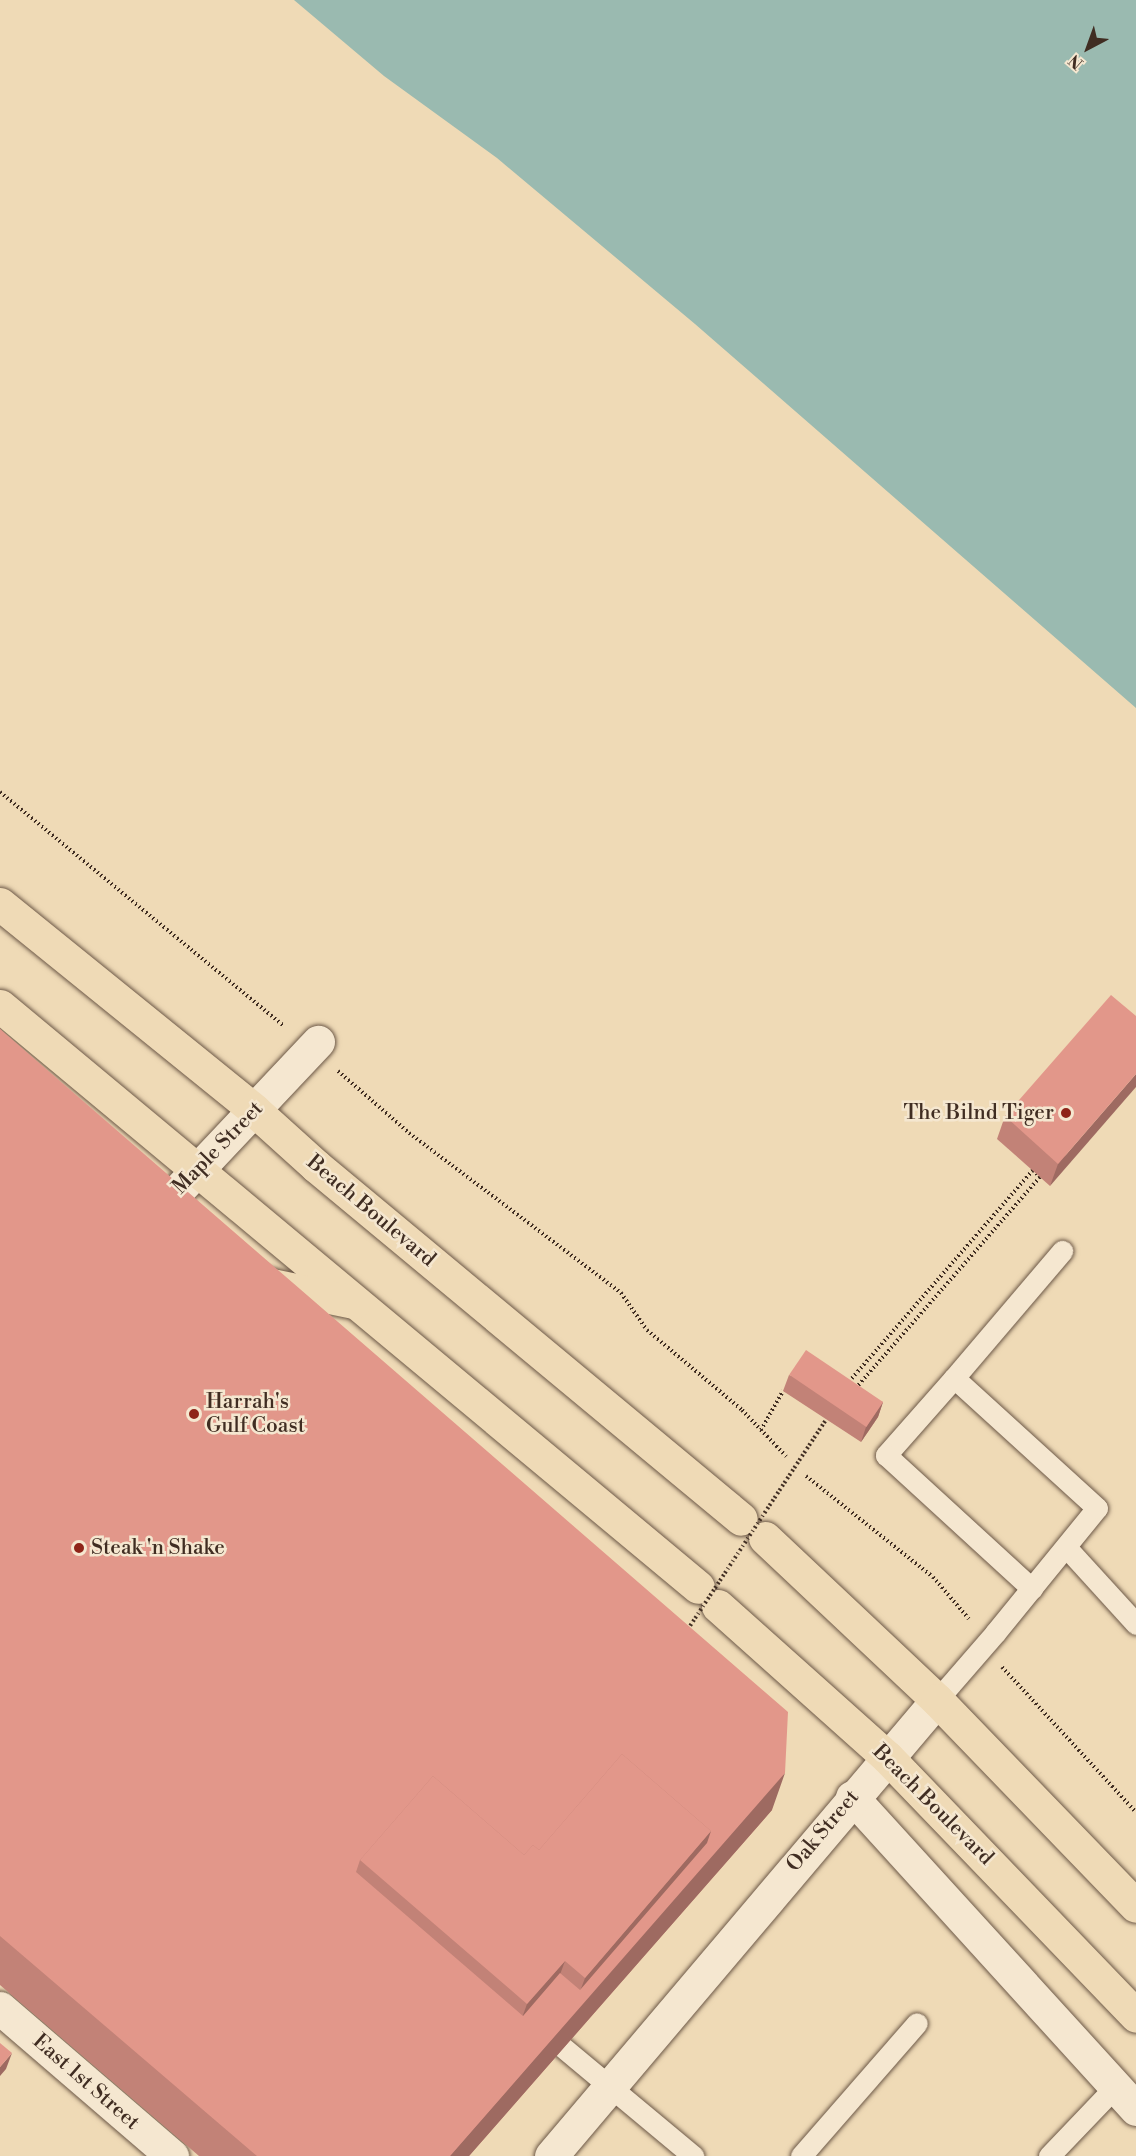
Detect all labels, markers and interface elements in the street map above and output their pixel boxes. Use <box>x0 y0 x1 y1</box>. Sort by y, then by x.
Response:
north arrow <box>1058 18 1118 78</box>
text: N <box>1065 50 1088 73</box>
street label: Maple Street <box>167 1096 269 1200</box>
place label: The Bilnd Tiger <box>904 1100 1054 1126</box>
marker: The Bilnd Tiger <box>1059 1106 1073 1120</box>
street label: Beach Boulevard <box>301 1150 441 1272</box>
place label: Harrah's Gulf Coast <box>206 1389 305 1439</box>
marker: Harrah's Gulf Coast <box>187 1407 201 1421</box>
place label: Steak 'n Shake <box>91 1535 225 1561</box>
marker: Steak 'n Shake <box>72 1541 86 1555</box>
street label: Beach Boulevard <box>867 1739 999 1871</box>
street label: Oak Street <box>781 1785 865 1877</box>
street label: East 1st Street <box>27 2029 145 2135</box>

